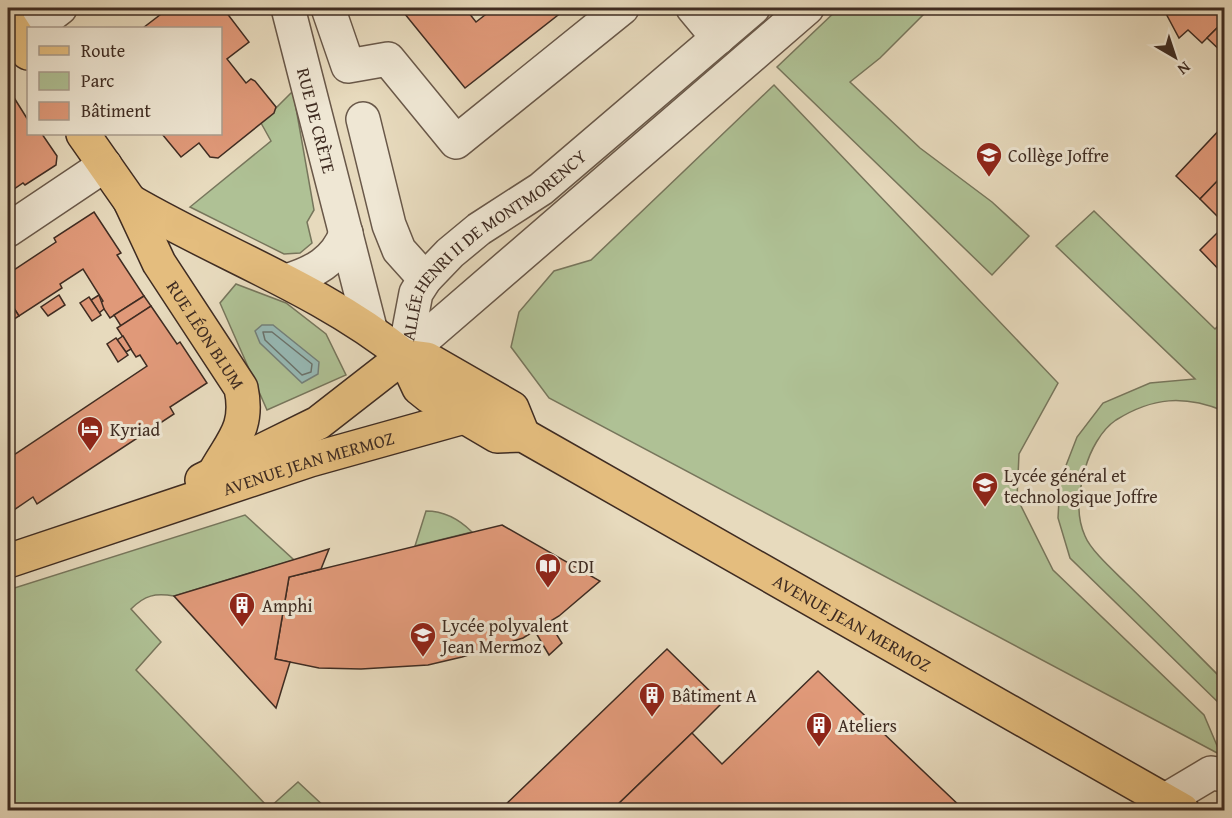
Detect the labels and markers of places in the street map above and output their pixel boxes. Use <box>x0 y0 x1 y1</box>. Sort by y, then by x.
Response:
school or university icon: Collège Joffre <box>974 140 1004 178</box>
place label: Collège Joffre <box>1008 142 1109 169</box>
hotel icon: Kyriad <box>75 414 105 452</box>
place label: Kyriad <box>110 416 161 443</box>
place label: Lycée général et technologique Joffre <box>1004 462 1158 510</box>
school or university icon: Lycée général et technologique Joffre <box>970 470 1000 508</box>
library icon: CDI <box>533 551 563 589</box>
place label: CDI <box>568 553 594 580</box>
building icon: Amphi <box>227 590 257 628</box>
place label: Amphi <box>262 592 313 619</box>
place label: Lycée polyvalent Jean Mermoz <box>440 612 569 660</box>
school or university icon: Lycée polyvalent Jean Mermoz <box>408 620 438 658</box>
building icon: Bâtiment A <box>637 680 667 718</box>
place label: Bâtiment A <box>672 682 757 709</box>
building icon: Ateliers <box>804 710 834 748</box>
place label: Ateliers <box>838 712 897 739</box>

